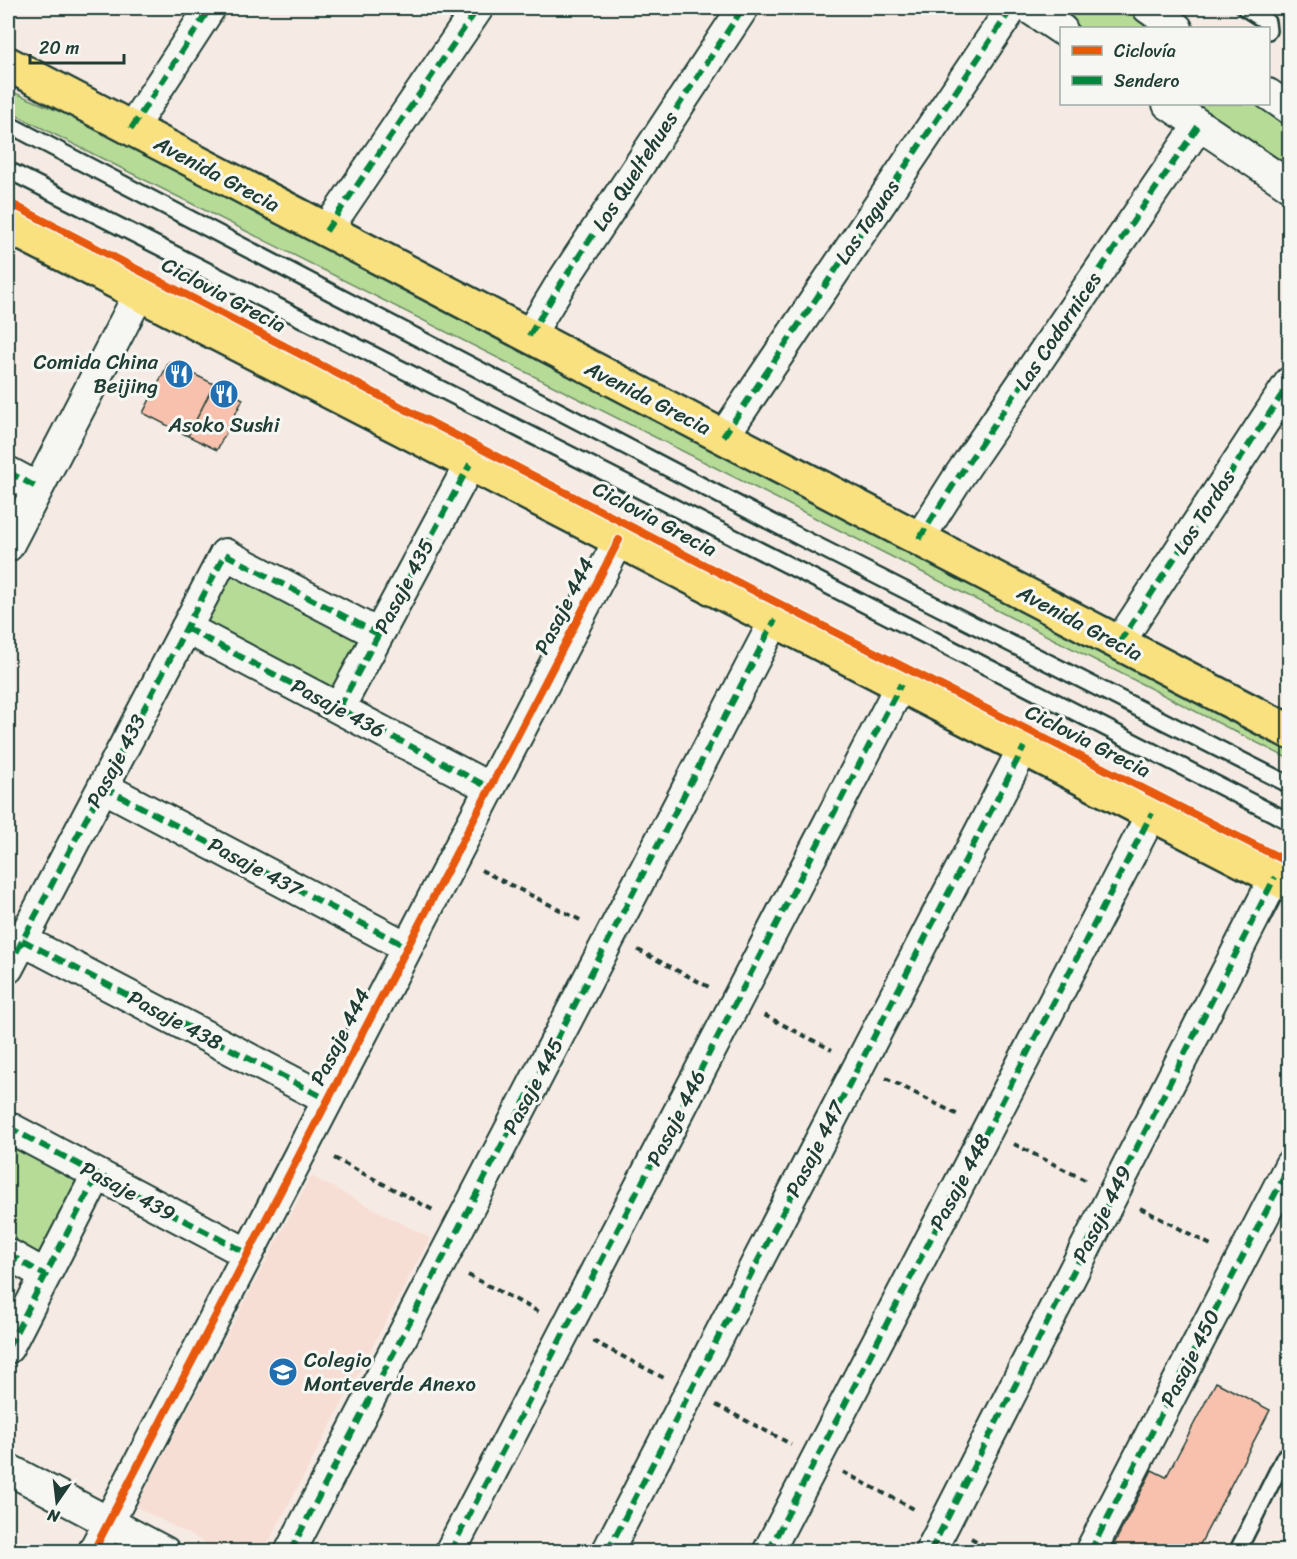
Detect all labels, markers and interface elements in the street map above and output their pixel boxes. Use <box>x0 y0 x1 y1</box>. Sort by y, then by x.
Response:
scale bar <box>30 27 124 65</box>
legend <box>1060 27 1270 105</box>
text: 20 m <box>39 32 79 64</box>
text: Ciclovía <box>1114 35 1176 67</box>
text: Sendero <box>1114 65 1179 97</box>
street label: Los Queltehues <box>582 103 689 239</box>
street label: Avenida Grecia <box>146 124 287 223</box>
street label: Las Taguas <box>824 171 910 272</box>
street label: Ciclovia Grecia <box>155 246 294 344</box>
street label: Las Codornices <box>1004 264 1112 398</box>
place label: Comida China Beijing <box>33 343 158 405</box>
street label: Avenida Grecia <box>577 349 718 446</box>
restaurant icon: Comida China Beijing <box>163 358 195 390</box>
restaurant icon: Asoko Sushi <box>208 378 240 410</box>
place label: Asoko Sushi <box>167 406 281 444</box>
street label: Los Tordos <box>1162 461 1246 562</box>
street label: Ciclovia Grecia <box>586 470 725 568</box>
street label: Pasaje 435 <box>363 531 445 641</box>
street label: Pasaje 444 <box>523 550 605 662</box>
street label: Avenida Grecia <box>1009 573 1150 672</box>
street label: Pasaje 436 <box>284 667 392 749</box>
street label: Ciclovia Grecia <box>1018 693 1158 789</box>
street label: Pasaje 433 <box>75 707 157 815</box>
street label: Pasaje 437 <box>201 826 311 909</box>
street label: Pasaje 438 <box>121 979 230 1061</box>
street label: Pasaje 444 <box>299 981 381 1093</box>
street label: Pasaje 445 <box>492 1031 574 1141</box>
street label: Pasaje 446 <box>635 1063 717 1173</box>
street label: Pasaje 447 <box>774 1092 856 1204</box>
street label: Pasaje 448 <box>919 1127 1002 1237</box>
street label: Pasaje 439 <box>73 1150 183 1232</box>
street label: Pasaje 449 <box>1061 1158 1143 1269</box>
street label: Pasaje 450 <box>1149 1303 1231 1413</box>
place label: Colegio Monteverde Anexo <box>304 1341 476 1403</box>
school or university icon: Colegio Monteverde Anexo <box>267 1356 299 1388</box>
north arrow <box>27 1472 87 1532</box>
text: N <box>44 1500 63 1532</box>

